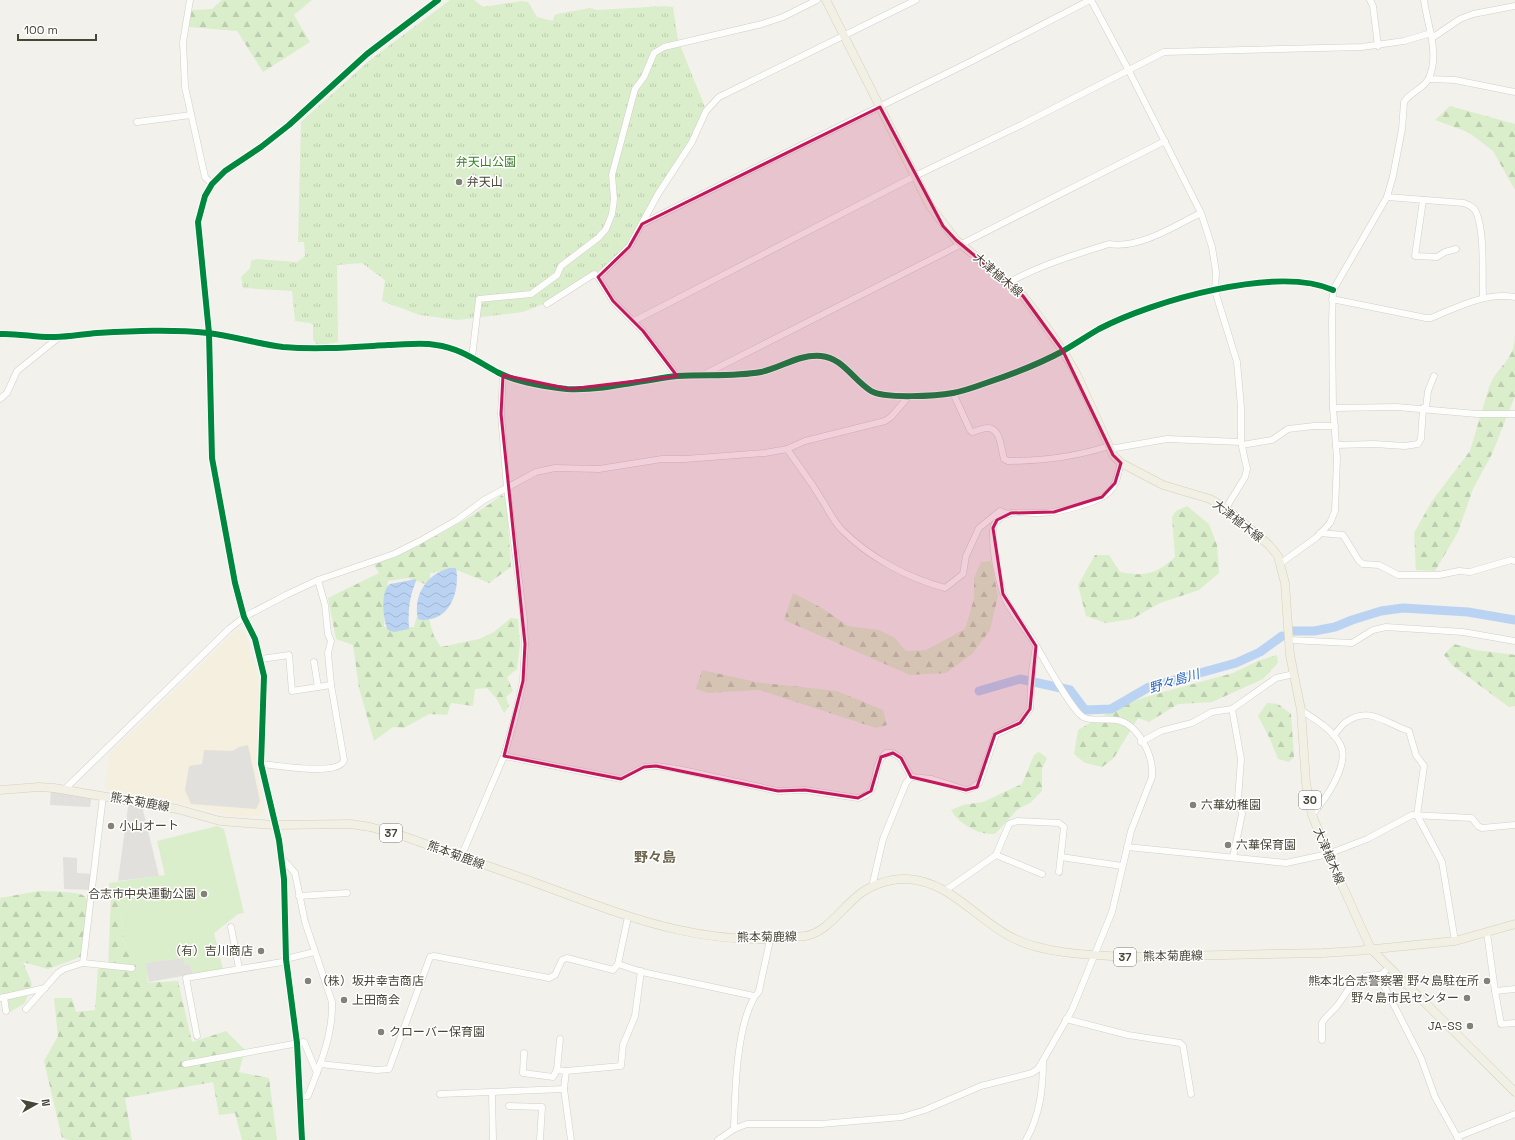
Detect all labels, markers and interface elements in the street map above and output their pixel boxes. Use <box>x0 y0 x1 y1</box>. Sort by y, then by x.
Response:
scale bar <box>18 16 96 42</box>
text: 100 m <box>24 22 58 38</box>
park label: 弁天山公園 <box>456 154 516 170</box>
place label: 弁天山 <box>467 174 503 190</box>
marker: 弁天山 <box>454 177 464 187</box>
street label: 大津植木線 <box>970 250 1026 300</box>
street label: 大津植木線 <box>1209 496 1267 546</box>
water label: 野々島川 <box>1147 665 1203 697</box>
street label: 熊本菊鹿線 <box>109 789 171 815</box>
road number: 30 <box>1299 791 1321 809</box>
place label: 六華幼稚園 <box>1201 797 1261 813</box>
marker: 六華幼稚園 <box>1188 800 1198 810</box>
place label: 小山オート <box>119 818 179 834</box>
marker: 小山オート <box>106 821 116 831</box>
road number: 37 <box>380 824 402 842</box>
street label: 大津植木線 <box>1310 825 1348 887</box>
street label: 熊本菊鹿線 <box>425 837 487 873</box>
place label: 六華保育園 <box>1236 837 1296 853</box>
marker: 六華保育園 <box>1223 840 1233 850</box>
district label: 野々島 <box>634 848 676 866</box>
place label: 合志市中央運動公園 <box>88 886 196 902</box>
marker: 合志市中央運動公園 <box>199 889 209 899</box>
street label: 熊本菊鹿線 <box>737 928 797 946</box>
place label: （有）吉川商店 <box>169 943 253 959</box>
marker: （有）吉川商店 <box>256 946 266 956</box>
street label: 熊本菊鹿線 <box>1143 947 1203 965</box>
road number: 37 <box>1114 948 1136 966</box>
place label: （株）坂井幸吉商店 <box>316 973 424 989</box>
place label: 熊本北合志警察署 野々島駐在所 <box>1308 973 1479 989</box>
marker: （株）坂井幸吉商店 <box>303 976 313 986</box>
marker: 熊本北合志警察署 野々島駐在所 <box>1482 976 1492 986</box>
place label: 野々島市民センター <box>1351 990 1459 1006</box>
place label: 上田商会 <box>352 992 400 1008</box>
marker: 野々島市民センター <box>1462 993 1472 1003</box>
marker: 上田商会 <box>339 995 349 1005</box>
place label: JA-SS <box>1428 1018 1462 1034</box>
marker: JA-SS <box>1465 1021 1475 1031</box>
place label: クローバー保育園 <box>389 1024 485 1040</box>
marker: クローバー保育園 <box>376 1027 386 1037</box>
north arrow <box>16 1084 56 1124</box>
text: N <box>38 1098 53 1107</box>

